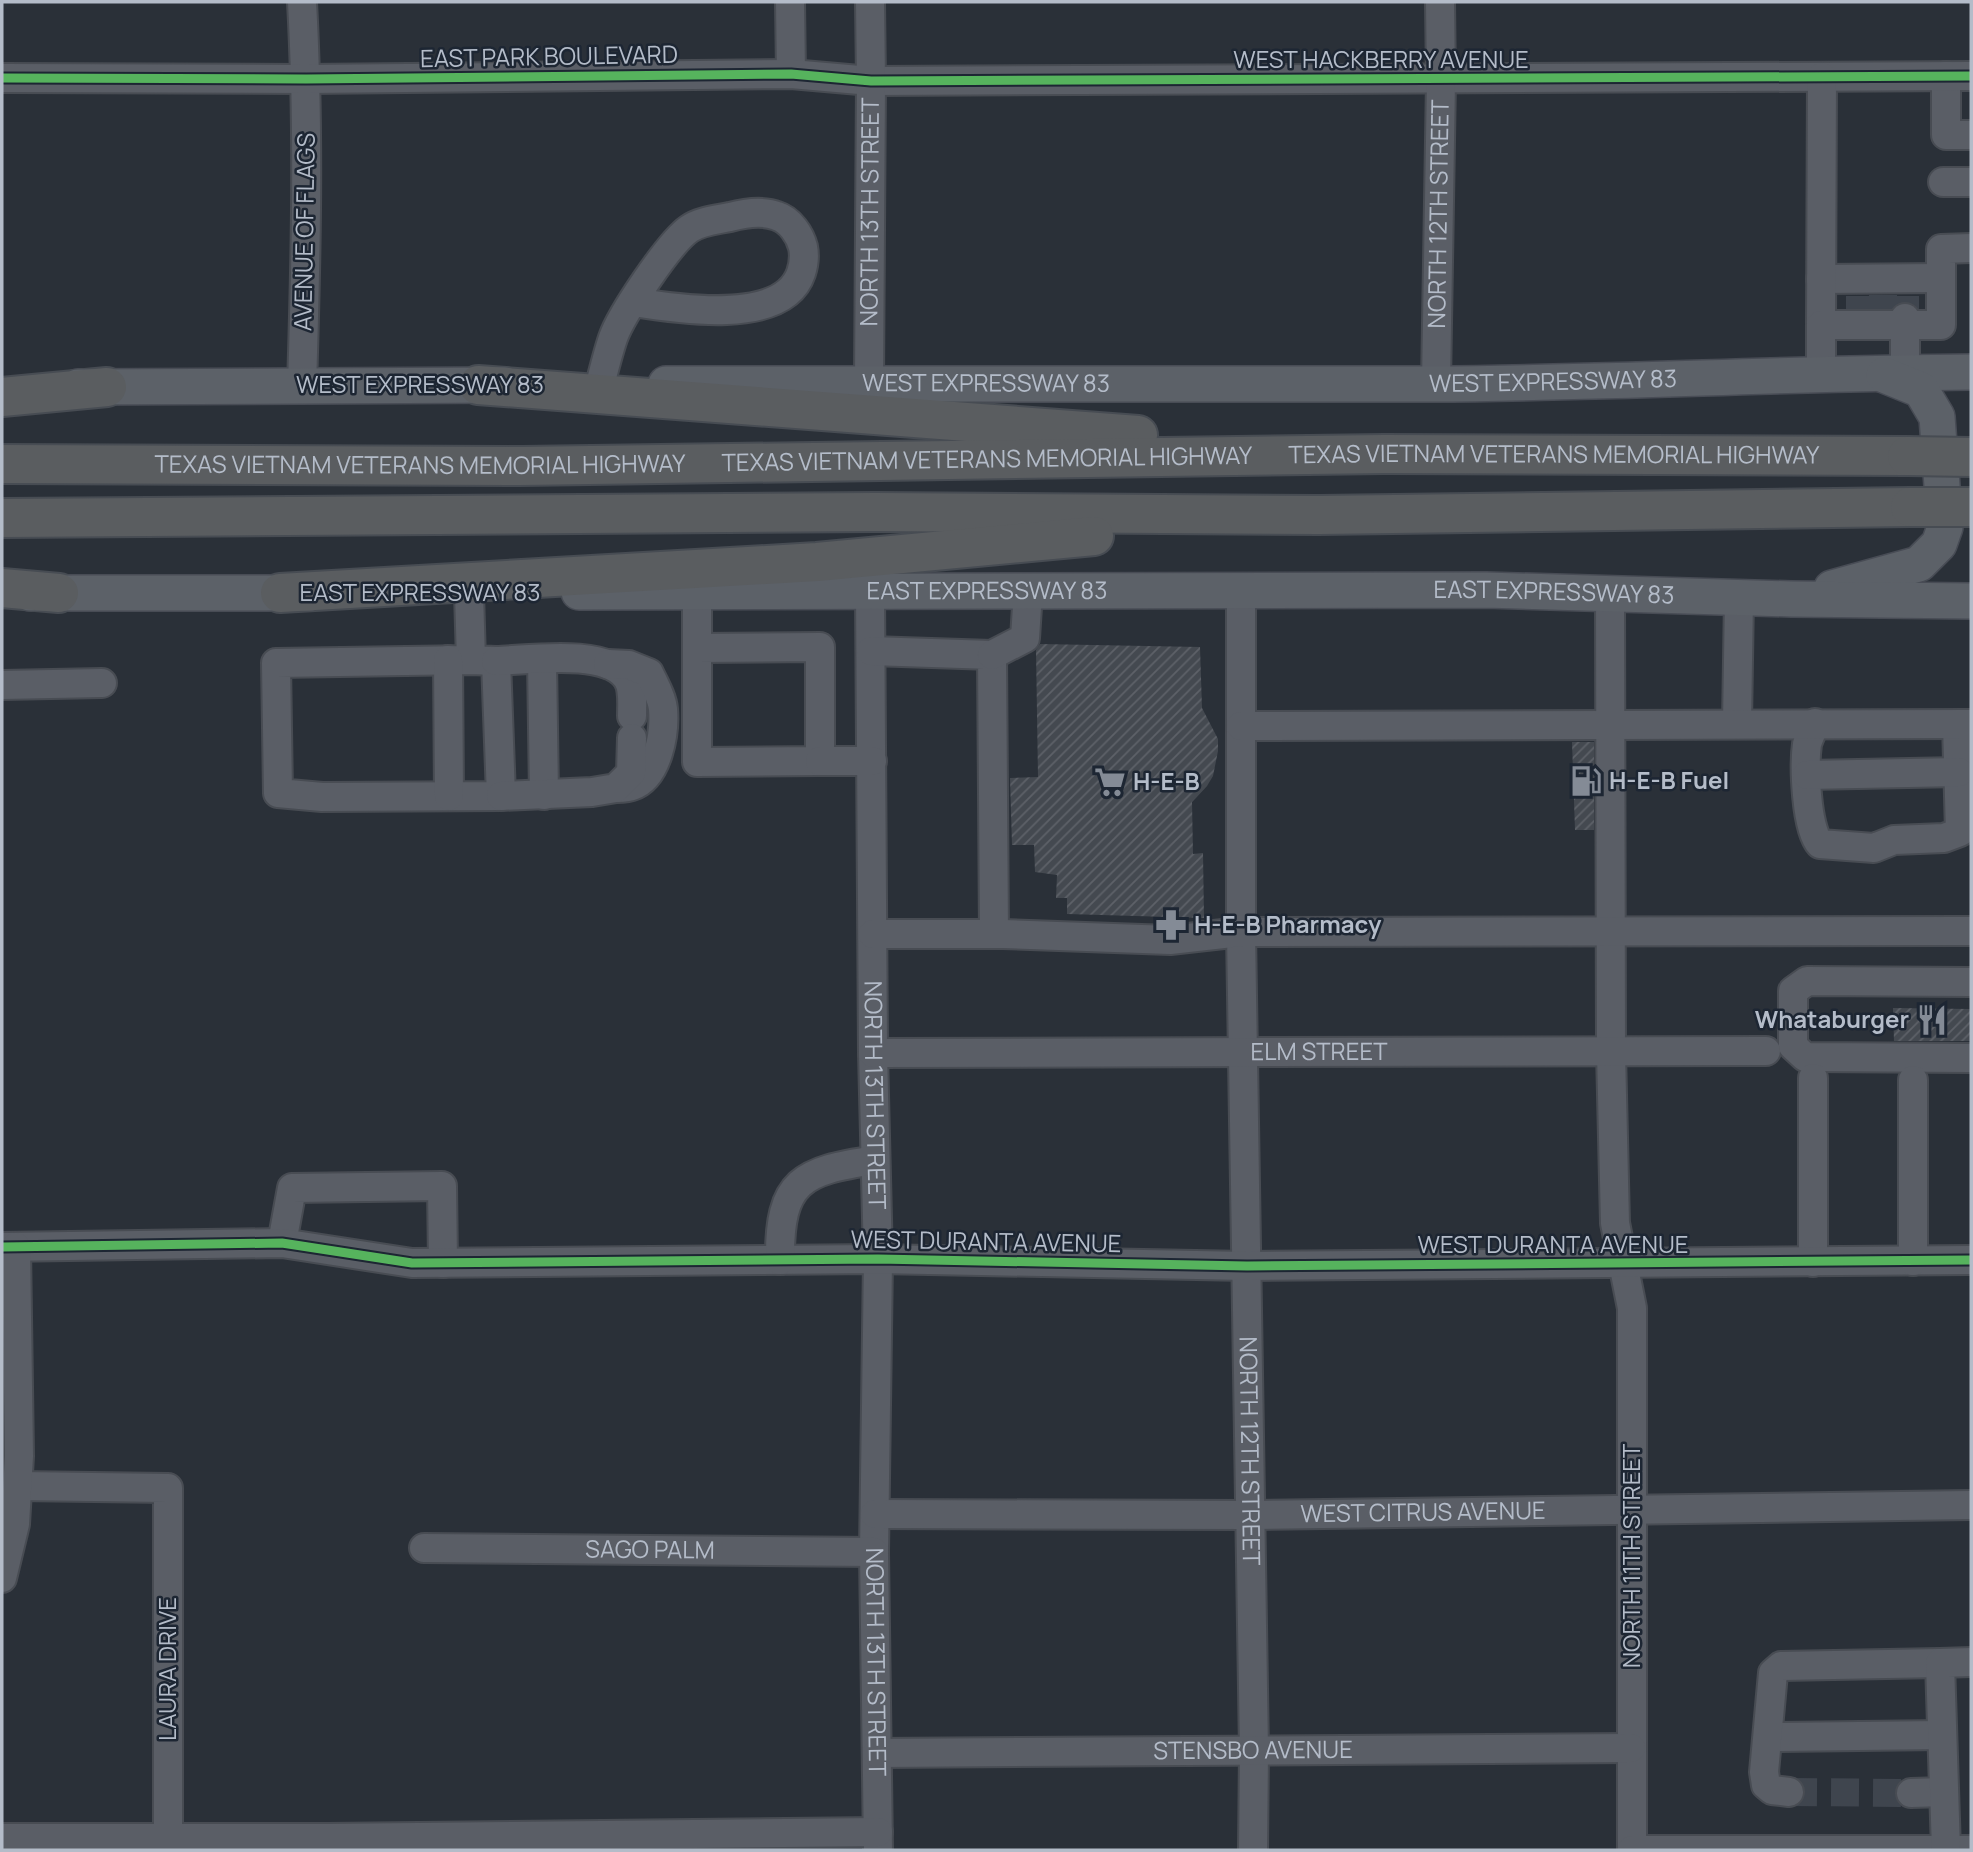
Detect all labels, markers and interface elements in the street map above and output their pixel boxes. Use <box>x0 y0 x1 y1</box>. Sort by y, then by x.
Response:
street label: EAST PARK BOULEVARD <box>420 37 678 74</box>
street label: WEST HACKBERRY AVENUE <box>1233 42 1529 75</box>
street label: NORTH 13TH STREET <box>851 97 886 326</box>
street label: NORTH 12TH STREET <box>1419 99 1456 329</box>
street label: AVENUE OF FLAGS <box>285 132 322 331</box>
street label: WEST EXPRESSWAY 83 <box>1429 361 1677 399</box>
street label: WEST EXPRESSWAY 83 <box>862 365 1110 399</box>
street label: WEST EXPRESSWAY 83 <box>296 367 544 400</box>
street label: TEXAS VIETNAM VETERANS MEMORIAL HIGHWAY <box>1288 436 1820 471</box>
street label: TEXAS VIETNAM VETERANS MEMORIAL HIGHWAY <box>721 438 1253 478</box>
street label: TEXAS VIETNAM VETERANS MEMORIAL HIGHWAY <box>155 446 686 481</box>
street label: EAST EXPRESSWAY 83 <box>1433 572 1675 611</box>
street label: EAST EXPRESSWAY 83 <box>866 573 1108 606</box>
street label: EAST EXPRESSWAY 83 <box>300 575 540 608</box>
place label: H-E-B Fuel <box>1609 763 1729 796</box>
place label: H-E-B <box>1133 764 1200 797</box>
fuel station icon: H-E-B Fuel <box>1569 764 1603 798</box>
supermarket icon: H-E-B <box>1093 765 1127 799</box>
place label: H-E-B Pharmacy <box>1194 907 1382 940</box>
pharmacy icon: H-E-B Pharmacy <box>1154 908 1188 942</box>
street label: NORTH 13TH STREET <box>858 981 895 1210</box>
place label: Whataburger <box>1755 1002 1909 1035</box>
restaurant icon: Whataburger <box>1915 1003 1949 1037</box>
street label: ELM STREET <box>1250 1034 1388 1067</box>
street label: WEST DURANTA AVENUE <box>850 1222 1122 1259</box>
street label: WEST DURANTA AVENUE <box>1418 1227 1688 1260</box>
street label: NORTH 12TH STREET <box>1232 1336 1269 1566</box>
street label: NORTH 11TH STREET <box>1614 1443 1647 1668</box>
street label: WEST CITRUS AVENUE <box>1300 1493 1546 1529</box>
street label: SAGO PALM <box>585 1531 715 1566</box>
street label: NORTH 13TH STREET <box>859 1547 895 1777</box>
street label: LAURA DRIVE <box>150 1597 183 1741</box>
street label: STENSBO AVENUE <box>1153 1732 1353 1766</box>

